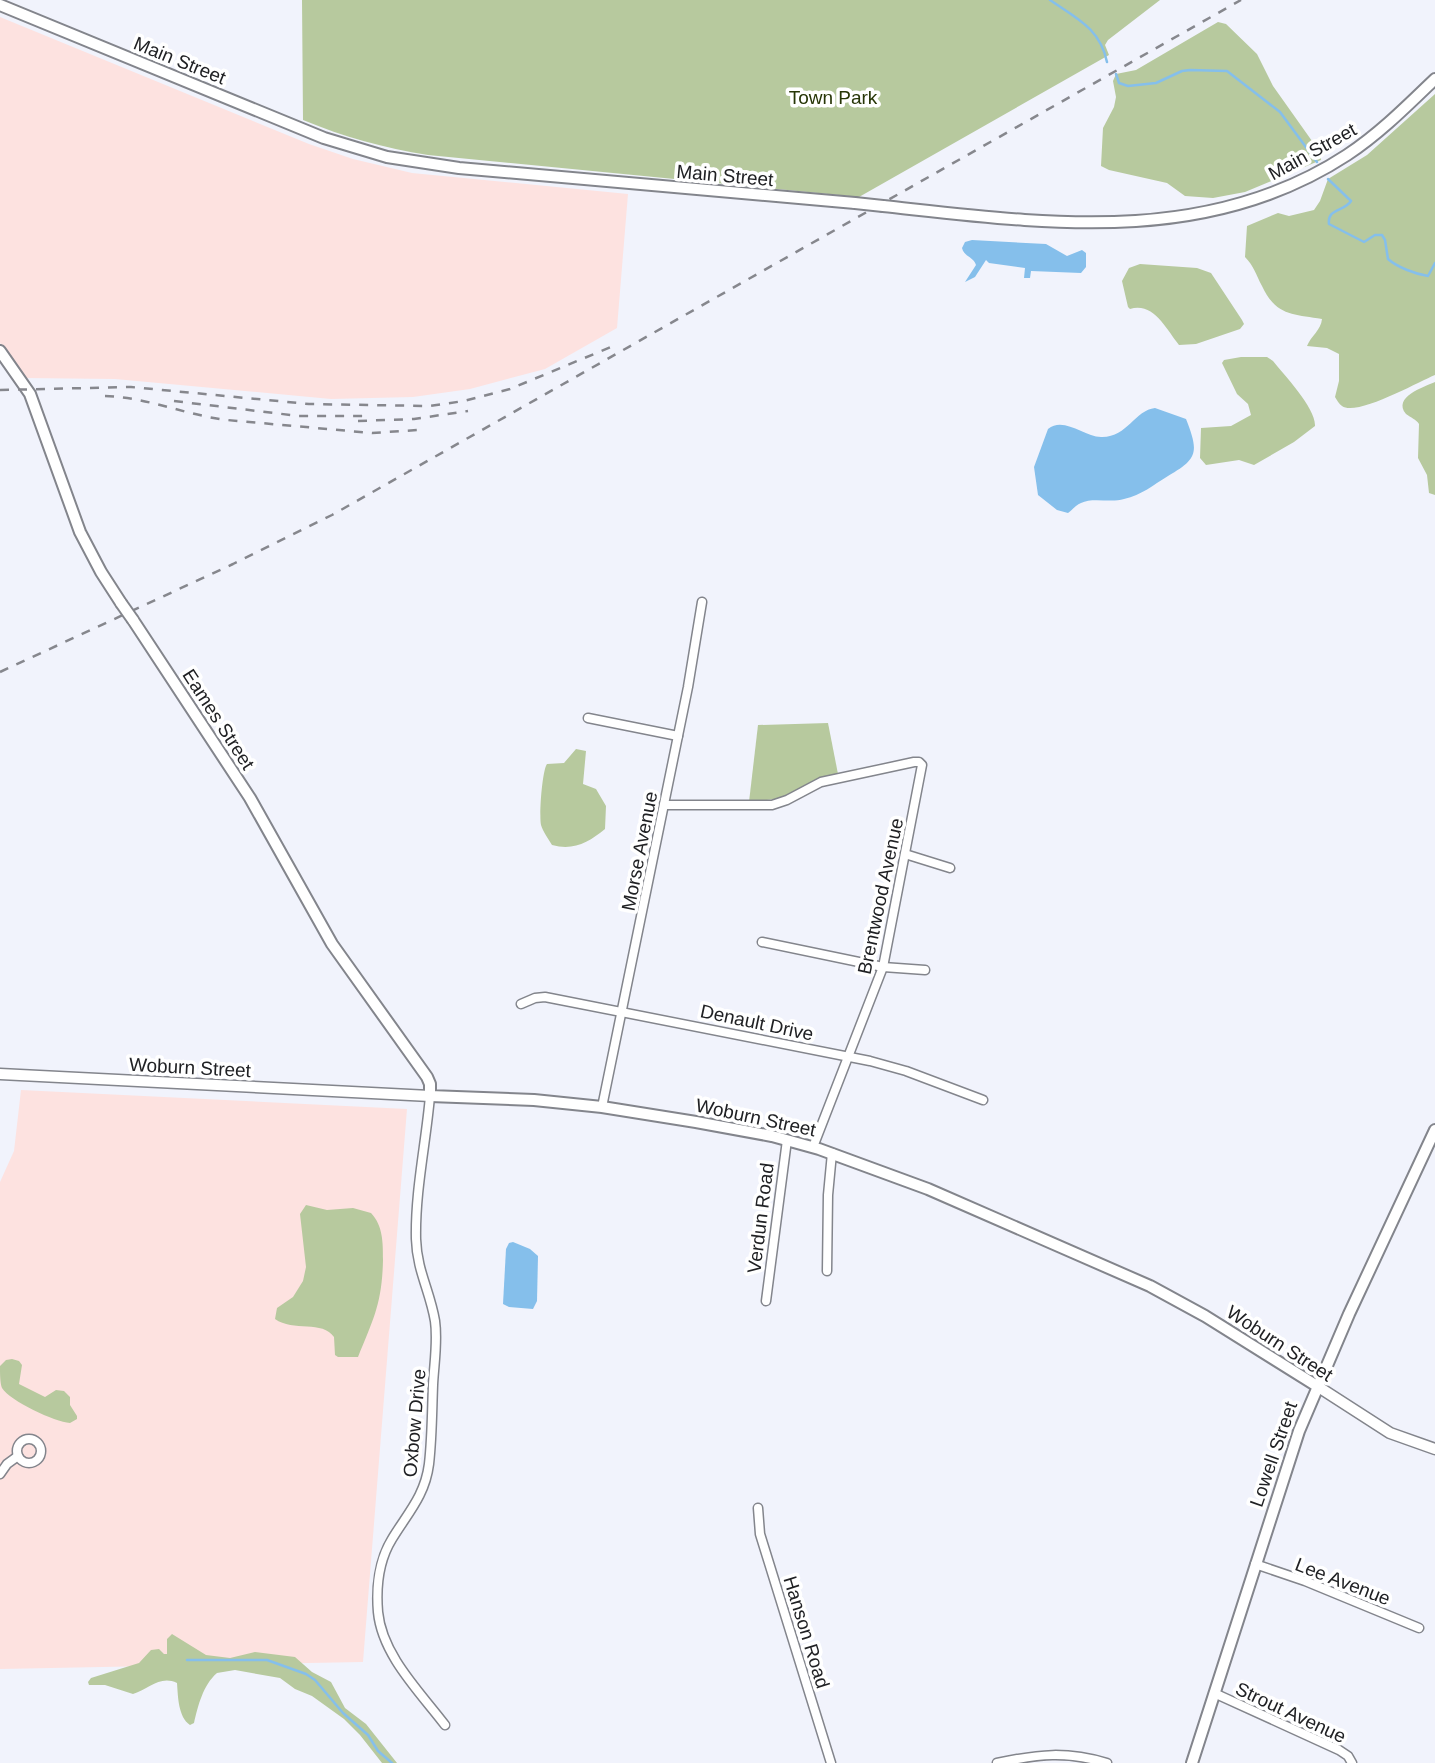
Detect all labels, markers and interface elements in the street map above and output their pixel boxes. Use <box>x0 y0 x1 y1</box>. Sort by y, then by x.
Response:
street label: Main Street <box>131 33 229 89</box>
park label: Town Park <box>789 87 878 108</box>
street label: Main Street <box>1265 118 1360 184</box>
street label: Main Street <box>676 161 775 190</box>
street label: Eames Street <box>178 665 259 774</box>
street label: Morse Avenue <box>618 790 661 913</box>
street label: Brentwood Avenue <box>854 816 907 976</box>
street label: Denault Drive <box>698 1000 815 1045</box>
street label: Woburn Street <box>128 1054 252 1081</box>
street label: Woburn Street <box>694 1095 819 1141</box>
street label: Verdun Road <box>743 1162 778 1274</box>
street label: Woburn Street <box>1223 1301 1337 1386</box>
street label: Oxbow Drive <box>399 1368 430 1478</box>
street label: Lowell Street <box>1246 1398 1302 1510</box>
street label: Lee Avenue <box>1292 1554 1393 1609</box>
street label: Hanson Road <box>779 1574 834 1691</box>
street label: Strout Avenue <box>1232 1678 1349 1747</box>

